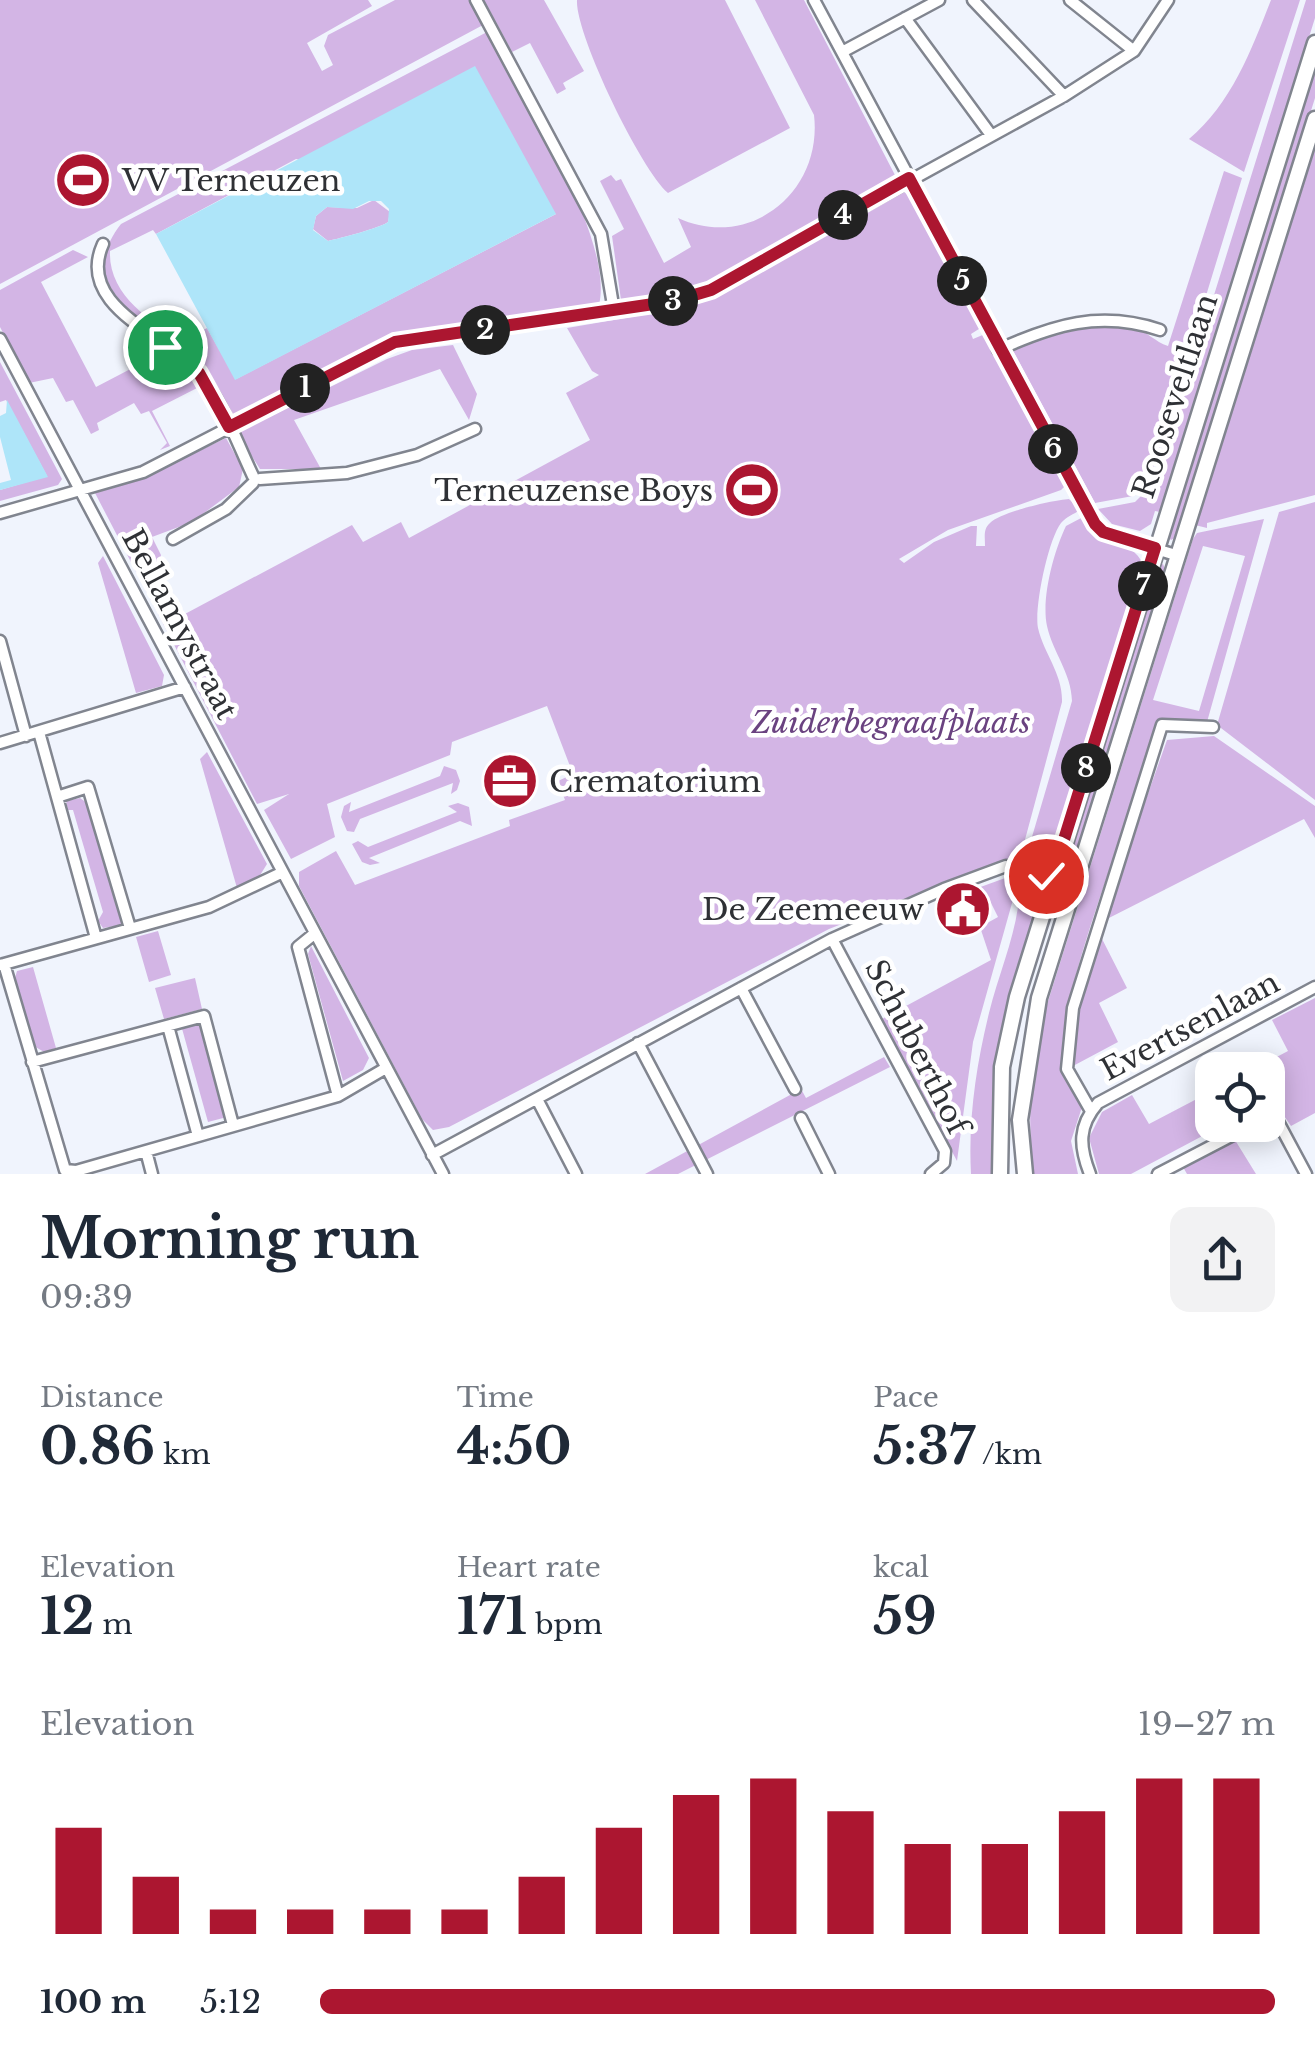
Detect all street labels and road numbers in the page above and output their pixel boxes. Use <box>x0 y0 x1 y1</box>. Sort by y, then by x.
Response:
street label: Rooseveltlaan <box>1125 289 1225 503</box>
street label: Bellamystraat <box>114 522 246 726</box>
street label: Schuberthof <box>857 953 979 1144</box>
street label: Evertsenlaan <box>1094 963 1286 1089</box>

